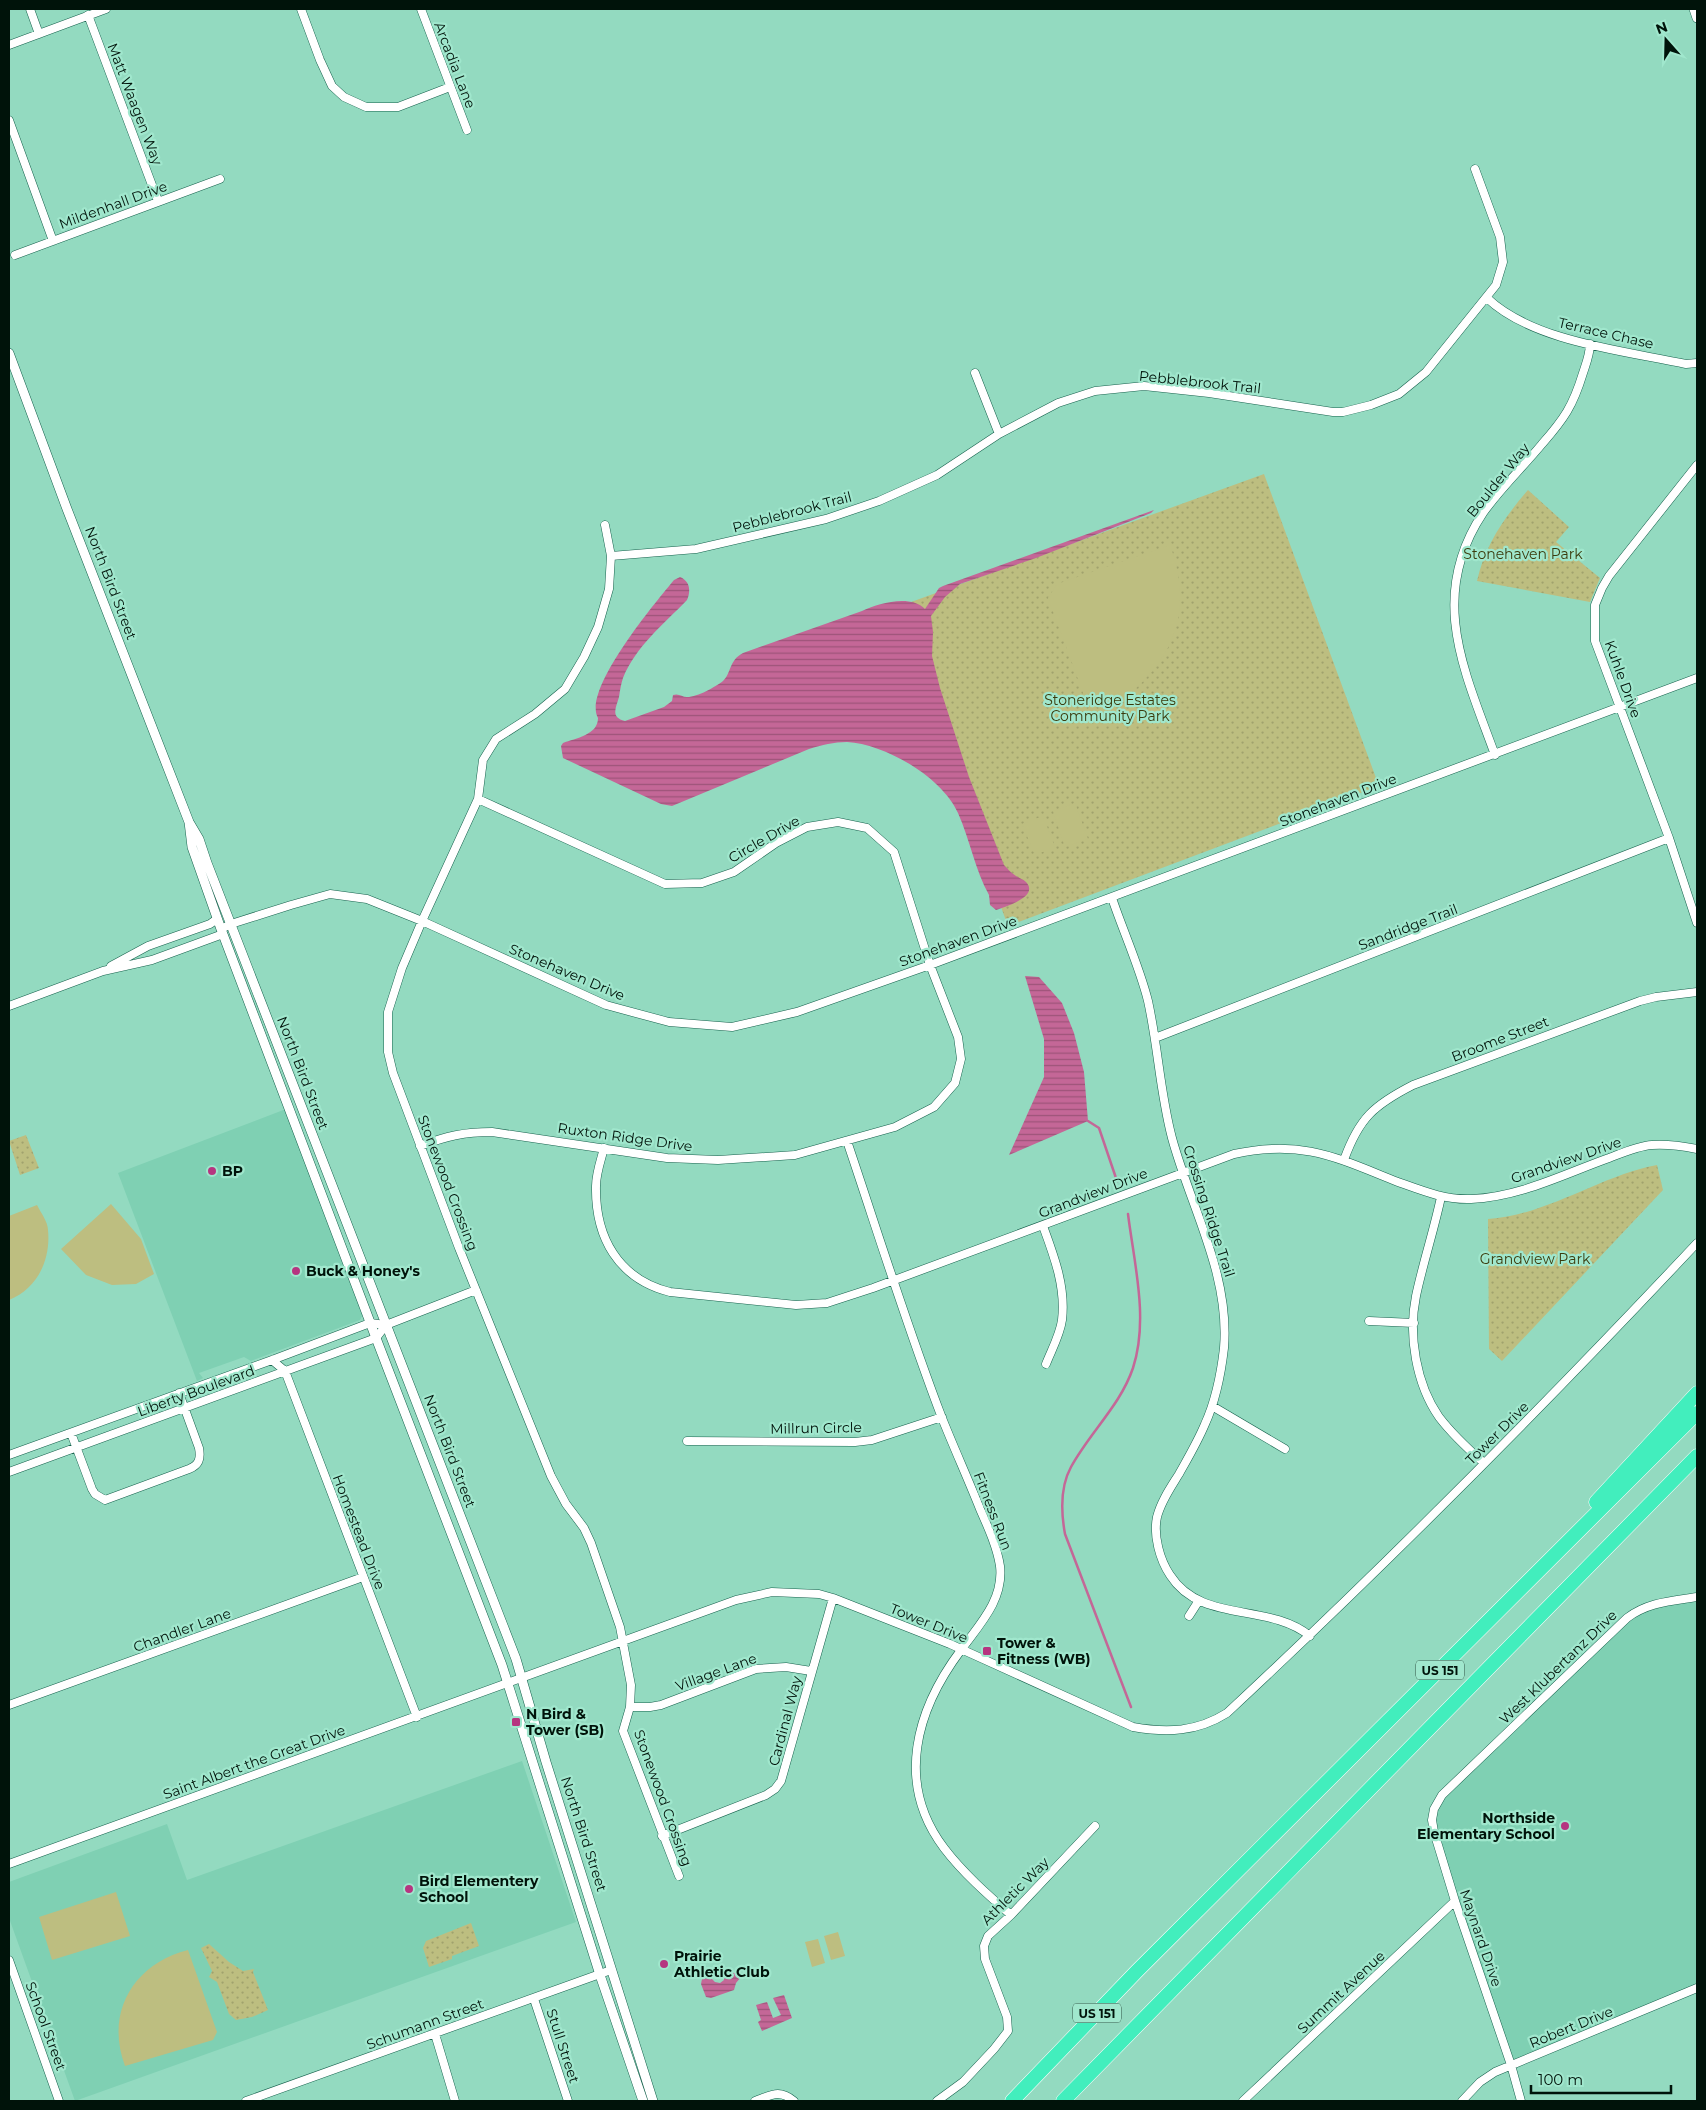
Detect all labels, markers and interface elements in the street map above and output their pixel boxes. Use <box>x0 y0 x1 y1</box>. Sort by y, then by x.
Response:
north arrow <box>1641 15 1691 65</box>
text: N <box>1653 17 1670 38</box>
street label: Arcadia Lane <box>430 19 480 111</box>
street label: Matt Waagen Way <box>103 40 167 168</box>
street label: Mildenhall Drive <box>56 177 170 233</box>
street label: Terrace Chase <box>1557 313 1655 353</box>
street label: Pebblebrook Trail <box>1138 367 1262 397</box>
street label: Boulder Way <box>1463 439 1534 521</box>
street label: Pebblebrook Trail <box>730 487 854 537</box>
street label: North Bird Street <box>81 524 141 643</box>
park label: Stonehaven Park <box>1463 545 1583 563</box>
street label: Kuhle Drive <box>1601 638 1645 720</box>
park label: Stoneridge Estates Community Park <box>1044 691 1176 725</box>
street label: Stonehaven Drive <box>1277 769 1399 831</box>
street label: Circle Drive <box>725 811 803 867</box>
street label: Sandridge Trail <box>1356 900 1460 954</box>
street label: Stonehaven Drive <box>897 911 1019 971</box>
street label: Stonehaven Drive <box>506 939 628 1005</box>
street label: Broome Street <box>1449 1012 1552 1066</box>
street label: North Bird Street <box>273 1014 333 1133</box>
street label: Stonewood Crossing <box>414 1113 482 1253</box>
street label: Ruxton Ridge Drive <box>556 1119 694 1155</box>
street label: Grandview Drive <box>1509 1133 1623 1187</box>
street label: Crossing Ridge Trail <box>1179 1143 1239 1279</box>
place label: BP <box>222 1162 243 1180</box>
street label: Grandview Drive <box>1036 1164 1150 1222</box>
marker: BP <box>206 1165 218 1177</box>
park label: Grandview Park <box>1480 1250 1591 1268</box>
place label: Buck & Honey's <box>306 1262 420 1280</box>
marker: Buck & Honey's <box>290 1265 302 1277</box>
street label: Liberty Boulevard <box>135 1361 257 1421</box>
street label: North Bird Street <box>420 1392 480 1511</box>
street label: Tower Drive <box>1462 1398 1532 1468</box>
street label: Millrun Circle <box>770 1418 862 1438</box>
street label: Fitness Run <box>970 1469 1016 1553</box>
street label: Homestead Drive <box>329 1472 389 1592</box>
street label: Tower Drive <box>887 1599 971 1647</box>
street label: Chandler Lane <box>131 1604 233 1656</box>
street label: West Klubertanz Drive <box>1495 1606 1621 1728</box>
place label: Tower & Fitness (WB) <box>997 1634 1090 1668</box>
marker: Tower & Fitness (WB) <box>981 1645 993 1657</box>
street label: Village Lane <box>673 1649 759 1695</box>
road number: US 151 <box>1416 1660 1464 1680</box>
street label: Cardinal Way <box>764 1674 806 1768</box>
place label: N Bird & Tower (SB) <box>526 1705 604 1739</box>
marker: N Bird & Tower (SB) <box>510 1716 522 1728</box>
street label: Saint Albert the Great Drive <box>161 1721 347 1803</box>
street label: Stonewood Crossing <box>630 1727 696 1869</box>
street label: North Bird Street <box>557 1774 611 1894</box>
place label: Northside Elementary School <box>1417 1809 1555 1843</box>
marker: Northside Elementary School <box>1559 1820 1571 1832</box>
street label: Athletic Way <box>977 1853 1053 1929</box>
place label: Bird Elementery School <box>419 1872 539 1906</box>
marker: Bird Elementery School <box>403 1883 415 1895</box>
street label: Maynard Drive <box>1456 1887 1506 1989</box>
place label: Prairie Athletic Club <box>673 1947 770 1981</box>
street label: Summit Avenue <box>1293 1947 1389 2037</box>
marker: Prairie Athletic Club <box>658 1958 670 1970</box>
street label: School Street <box>22 1979 70 2073</box>
street label: Schumann Street <box>364 1994 486 2054</box>
street label: Robert Drive <box>1527 2002 1615 2052</box>
road number: US 151 <box>1073 2004 1121 2022</box>
street label: Stull Street <box>543 2006 584 2086</box>
scale bar <box>1531 2062 1671 2094</box>
text: 100 m <box>1538 2070 1583 2089</box>

